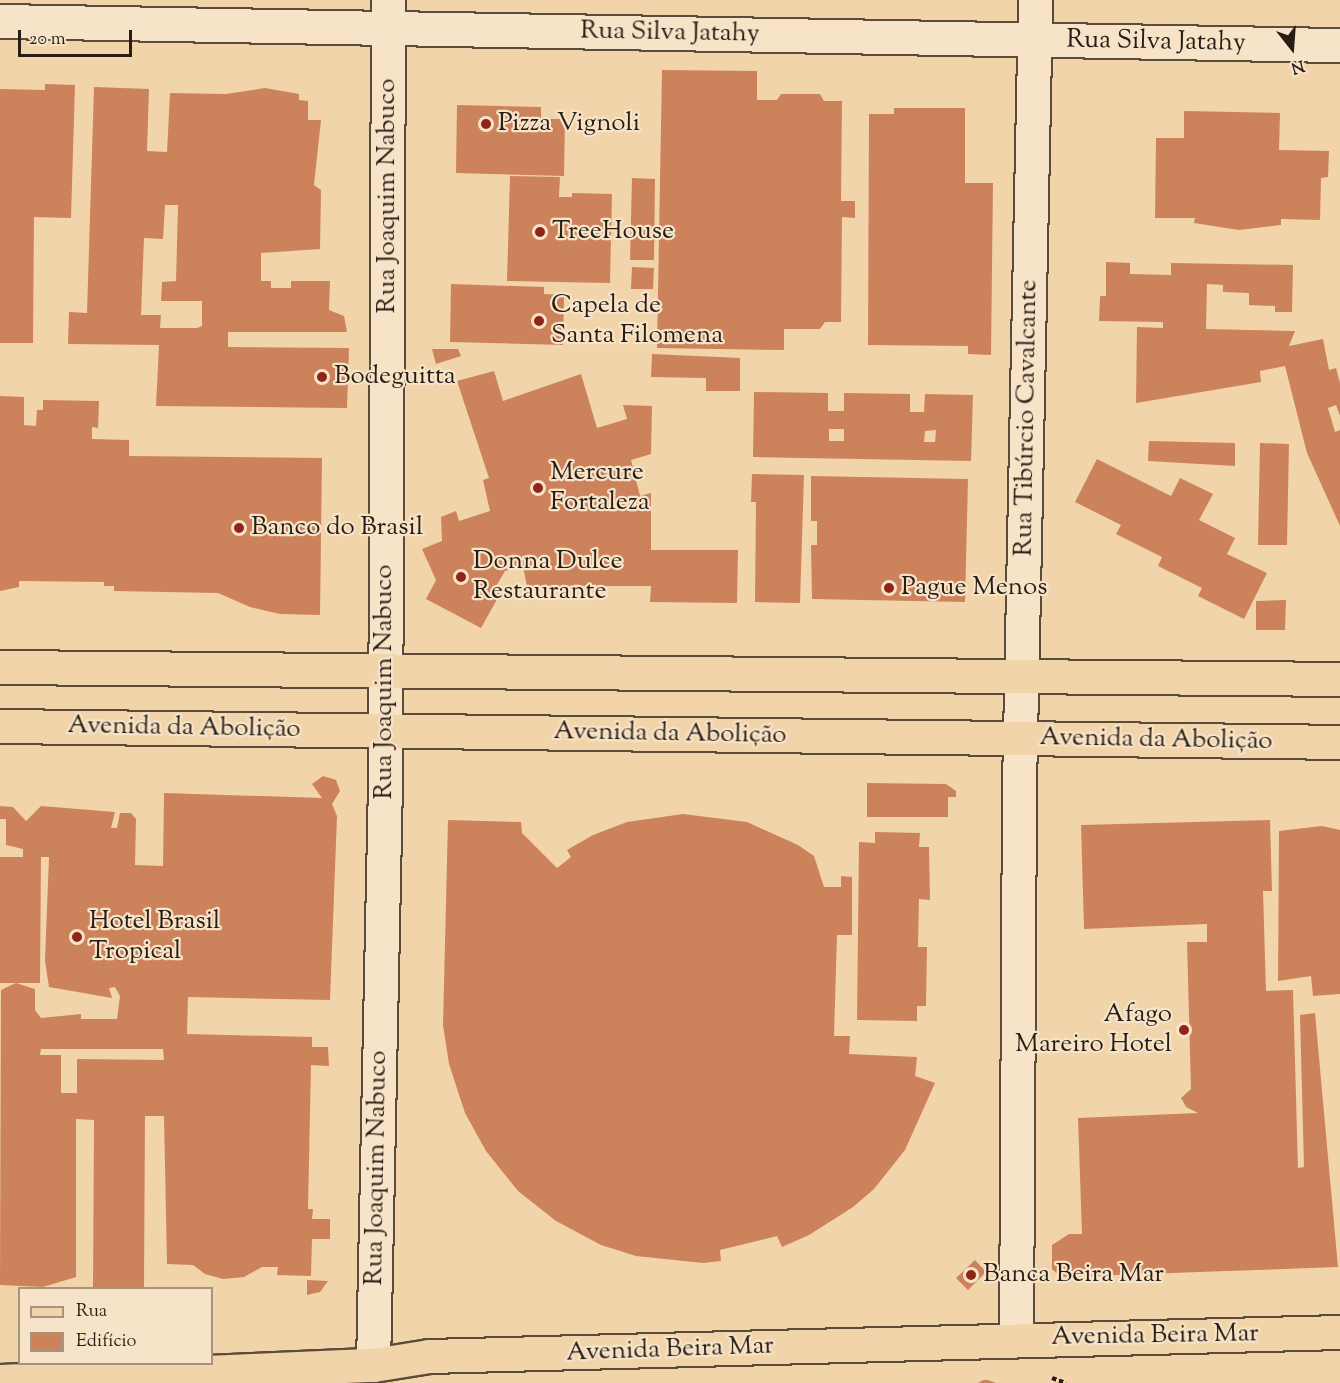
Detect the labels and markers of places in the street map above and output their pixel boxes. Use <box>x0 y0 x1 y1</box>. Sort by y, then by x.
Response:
place label: Pizza Vignoli <box>498 108 640 140</box>
marker: Pizza Vignoli <box>479 117 493 131</box>
place label: TreeHouse <box>552 216 674 248</box>
marker: TreeHouse <box>533 225 547 239</box>
place label: Capela de Santa Filomena <box>551 290 723 352</box>
marker: Capela de Santa Filomena <box>532 314 546 328</box>
place label: Bodeguitta <box>334 361 456 393</box>
marker: Bodeguitta <box>315 370 329 384</box>
place label: Mercure Fortaleza <box>550 457 650 518</box>
marker: Mercure Fortaleza <box>531 481 545 495</box>
place label: Banco do Brasil <box>251 512 423 544</box>
marker: Banco do Brasil <box>232 521 246 535</box>
place label: Donna Dulce Restaurante <box>473 546 622 608</box>
marker: Donna Dulce Restaurante <box>454 570 468 584</box>
place label: Pague Menos <box>901 572 1047 604</box>
marker: Pague Menos <box>882 581 896 595</box>
place label: Hotel Brasil Tropical <box>89 906 220 968</box>
marker: Hotel Brasil Tropical <box>70 930 84 944</box>
place label: Afago Mareiro Hotel <box>1015 999 1172 1060</box>
marker: Afago Mareiro Hotel <box>1177 1023 1191 1037</box>
place label: Banca Beira Mar <box>983 1259 1164 1291</box>
marker: Banca Beira Mar <box>964 1268 978 1282</box>

